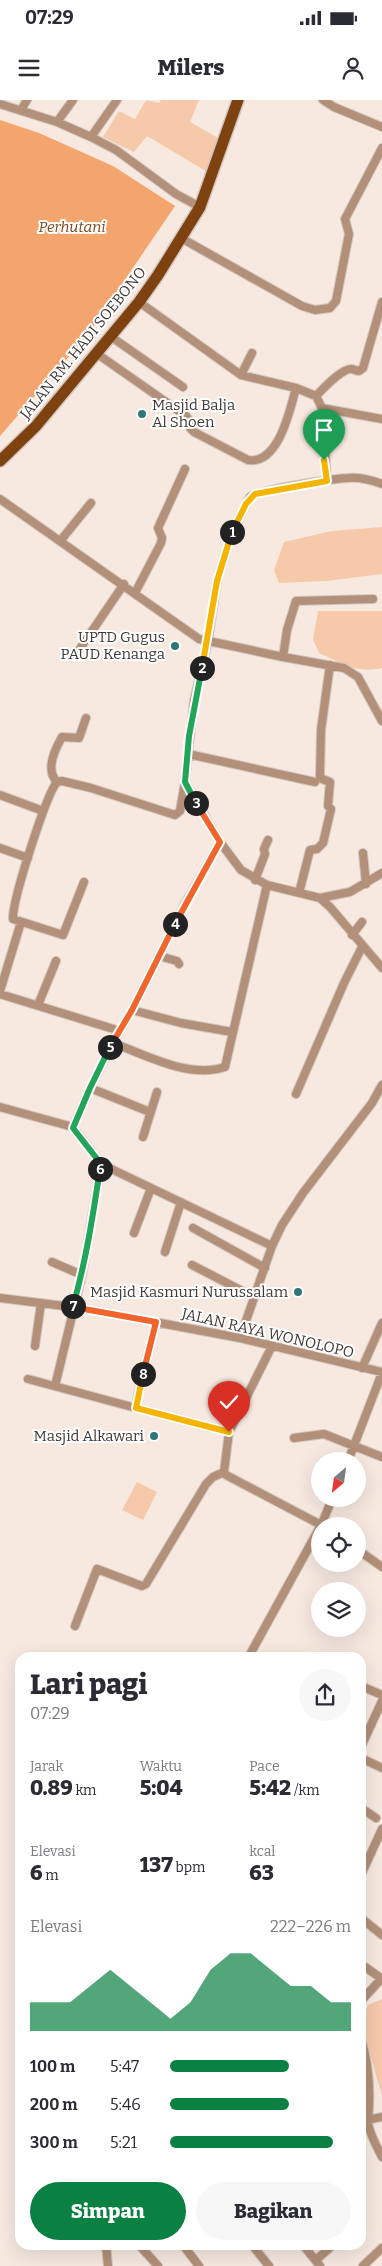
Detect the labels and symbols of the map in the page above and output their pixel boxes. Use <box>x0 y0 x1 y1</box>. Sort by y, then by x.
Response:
park label: Perhutani <box>38 218 106 236</box>
street label: JALAN RM. HADI SOEBONO <box>15 263 150 424</box>
place label: Masjid Balja Al Shoen <box>152 396 235 431</box>
marker: Masjid Balja Al Shoen <box>136 408 148 420</box>
pin <box>303 409 345 460</box>
pin: 1 <box>220 520 244 544</box>
place label: UPTD Gugus PAUD Kenanga <box>60 628 165 663</box>
marker: UPTD Gugus PAUD Kenanga <box>169 640 181 652</box>
pin: 2 <box>190 656 214 680</box>
pin: 3 <box>184 790 208 816</box>
pin: 4 <box>162 912 188 936</box>
pin: 5 <box>98 1034 122 1060</box>
pin: 6 <box>88 1156 112 1182</box>
place label: Masjid Kasmuri Nurussalam <box>90 1283 289 1301</box>
marker: Masjid Kasmuri Nurussalam <box>292 1286 304 1298</box>
pin: 7 <box>60 1294 86 1318</box>
street label: JALAN RAYA WONOLOPO <box>179 1304 356 1362</box>
pin: 8 <box>130 1362 156 1386</box>
pin <box>208 1381 250 1432</box>
place label: Masjid Alkawari <box>34 1427 145 1445</box>
marker: Masjid Alkawari <box>148 1430 160 1442</box>
north arrow <box>311 1452 366 1508</box>

